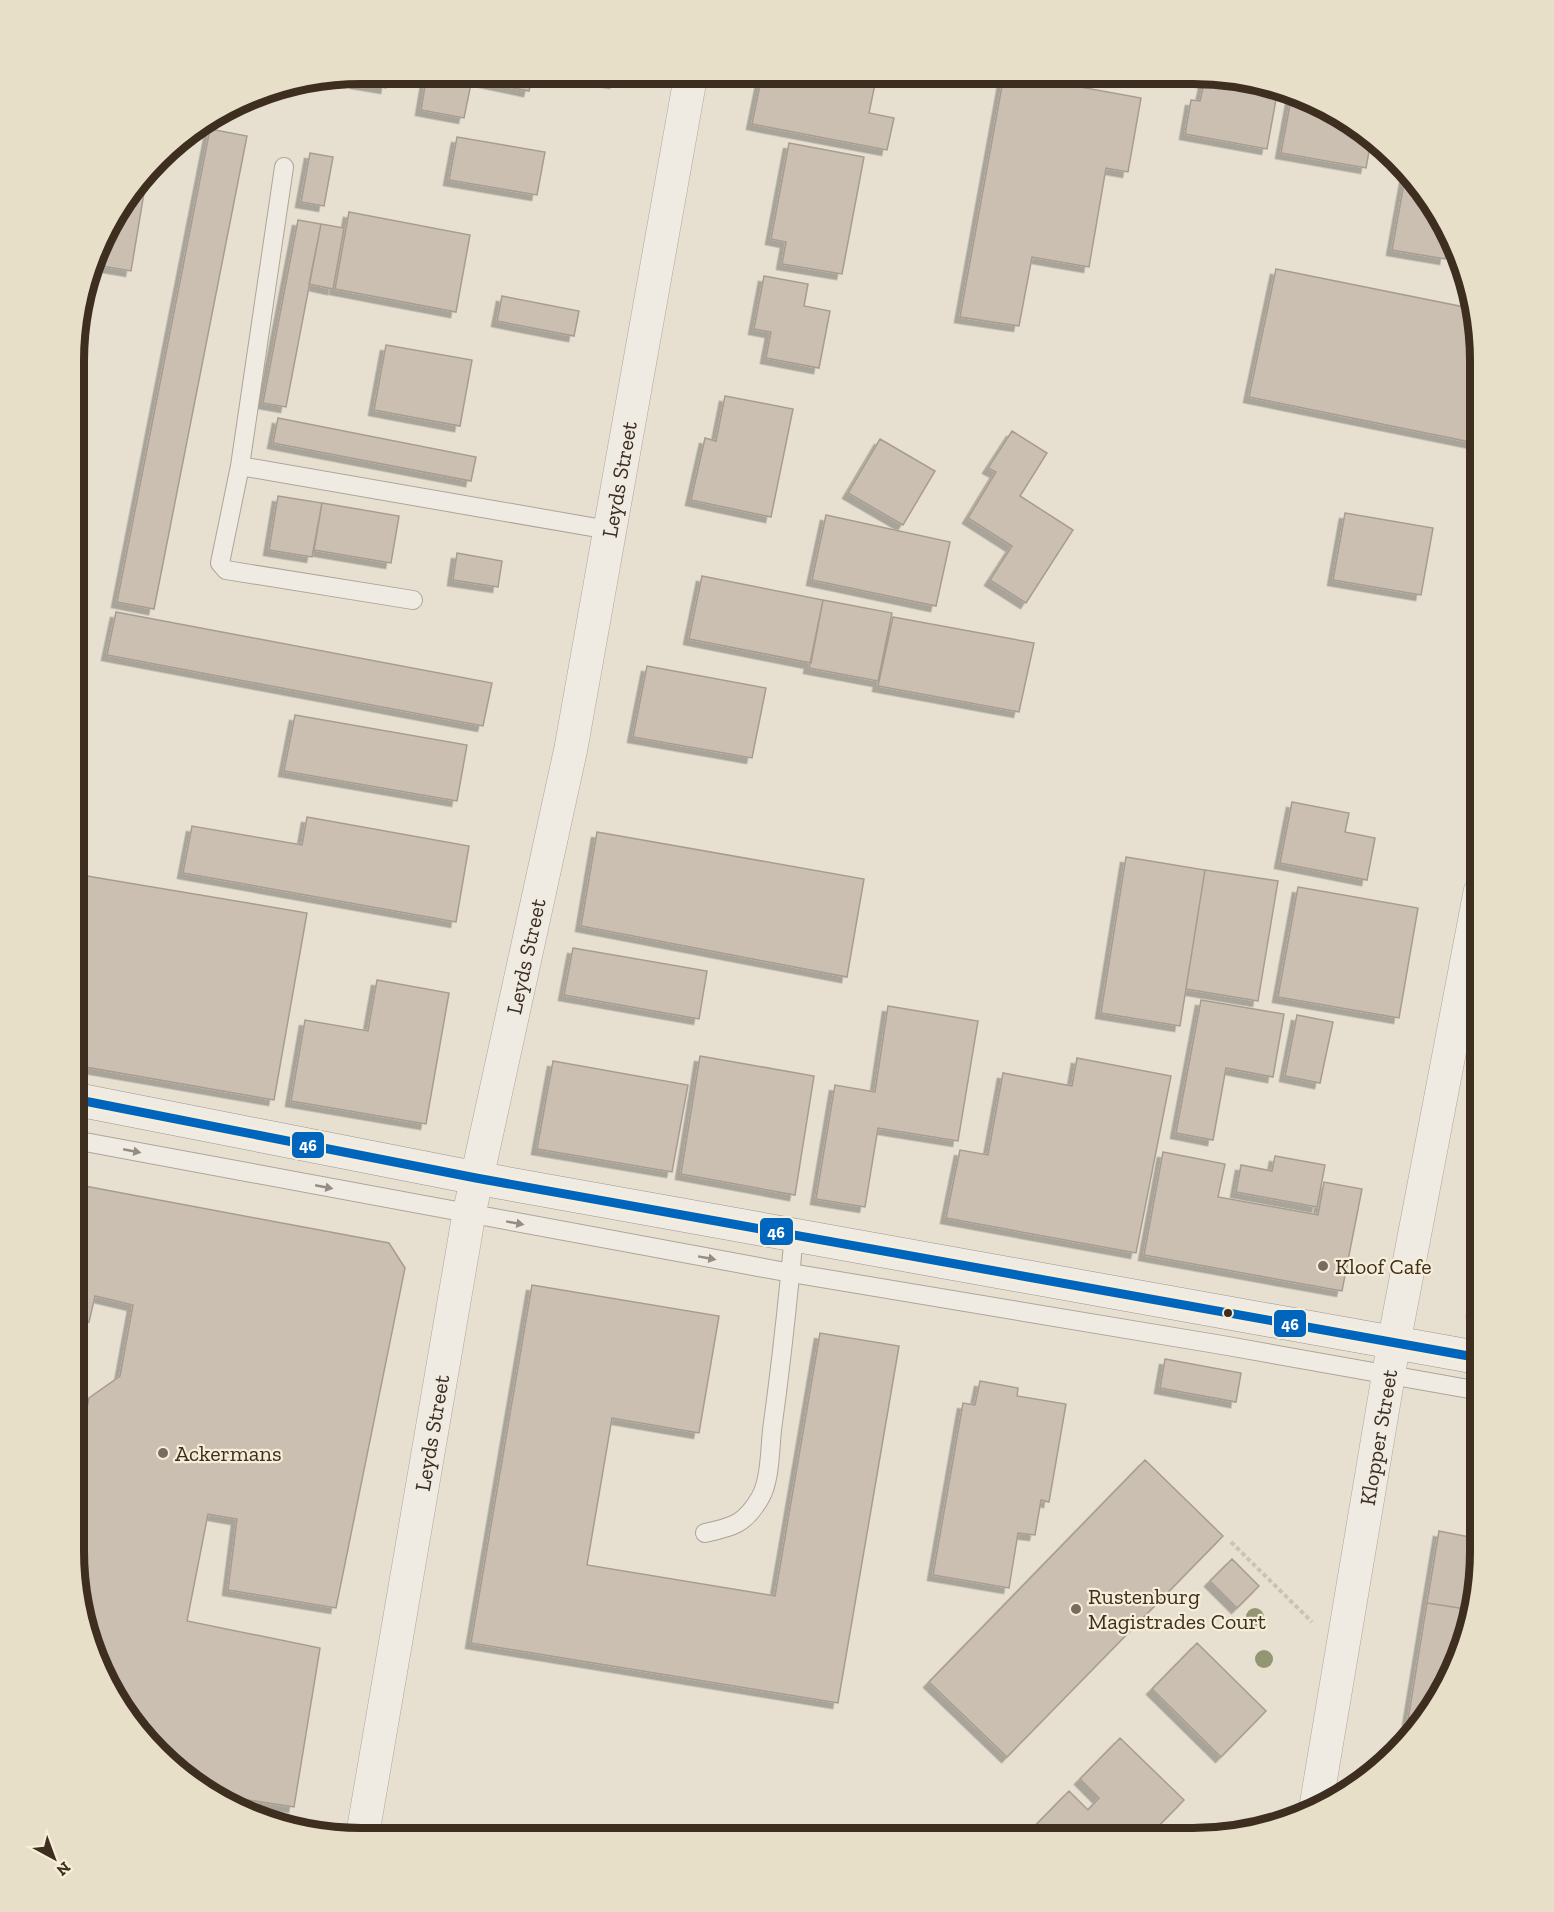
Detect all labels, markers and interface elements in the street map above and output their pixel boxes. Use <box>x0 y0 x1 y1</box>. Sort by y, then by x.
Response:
street label: Leyds Street <box>596 418 643 540</box>
street label: Leyds Street <box>500 895 552 1017</box>
line badge: 46 <box>291 1131 325 1159</box>
text: 46 <box>299 1136 317 1155</box>
one-way arrow <box>123 1147 142 1156</box>
one-way arrow <box>314 1183 333 1192</box>
line badge: 46 <box>759 1217 794 1246</box>
one-way arrow <box>506 1218 525 1227</box>
text: 46 <box>767 1223 785 1242</box>
one-way arrow <box>698 1253 717 1262</box>
place label: Kloof Cafe <box>1335 1253 1432 1280</box>
marker: Kloof Cafe <box>1316 1259 1330 1273</box>
unlabelled marker <box>1222 1307 1234 1319</box>
line badge: 46 <box>1273 1309 1307 1338</box>
text: 46 <box>1281 1315 1299 1334</box>
street label: Klopper Street <box>1354 1366 1403 1507</box>
street label: Leyds Street <box>409 1372 455 1493</box>
place label: Ackermans <box>175 1440 282 1467</box>
marker: Ackermans <box>156 1446 170 1460</box>
place label: Rustenburg Magistrades Court <box>1088 1583 1267 1635</box>
marker: Rustenburg Magistrades Court <box>1069 1602 1083 1616</box>
north arrow <box>24 1828 84 1888</box>
text: N <box>53 1858 74 1880</box>

